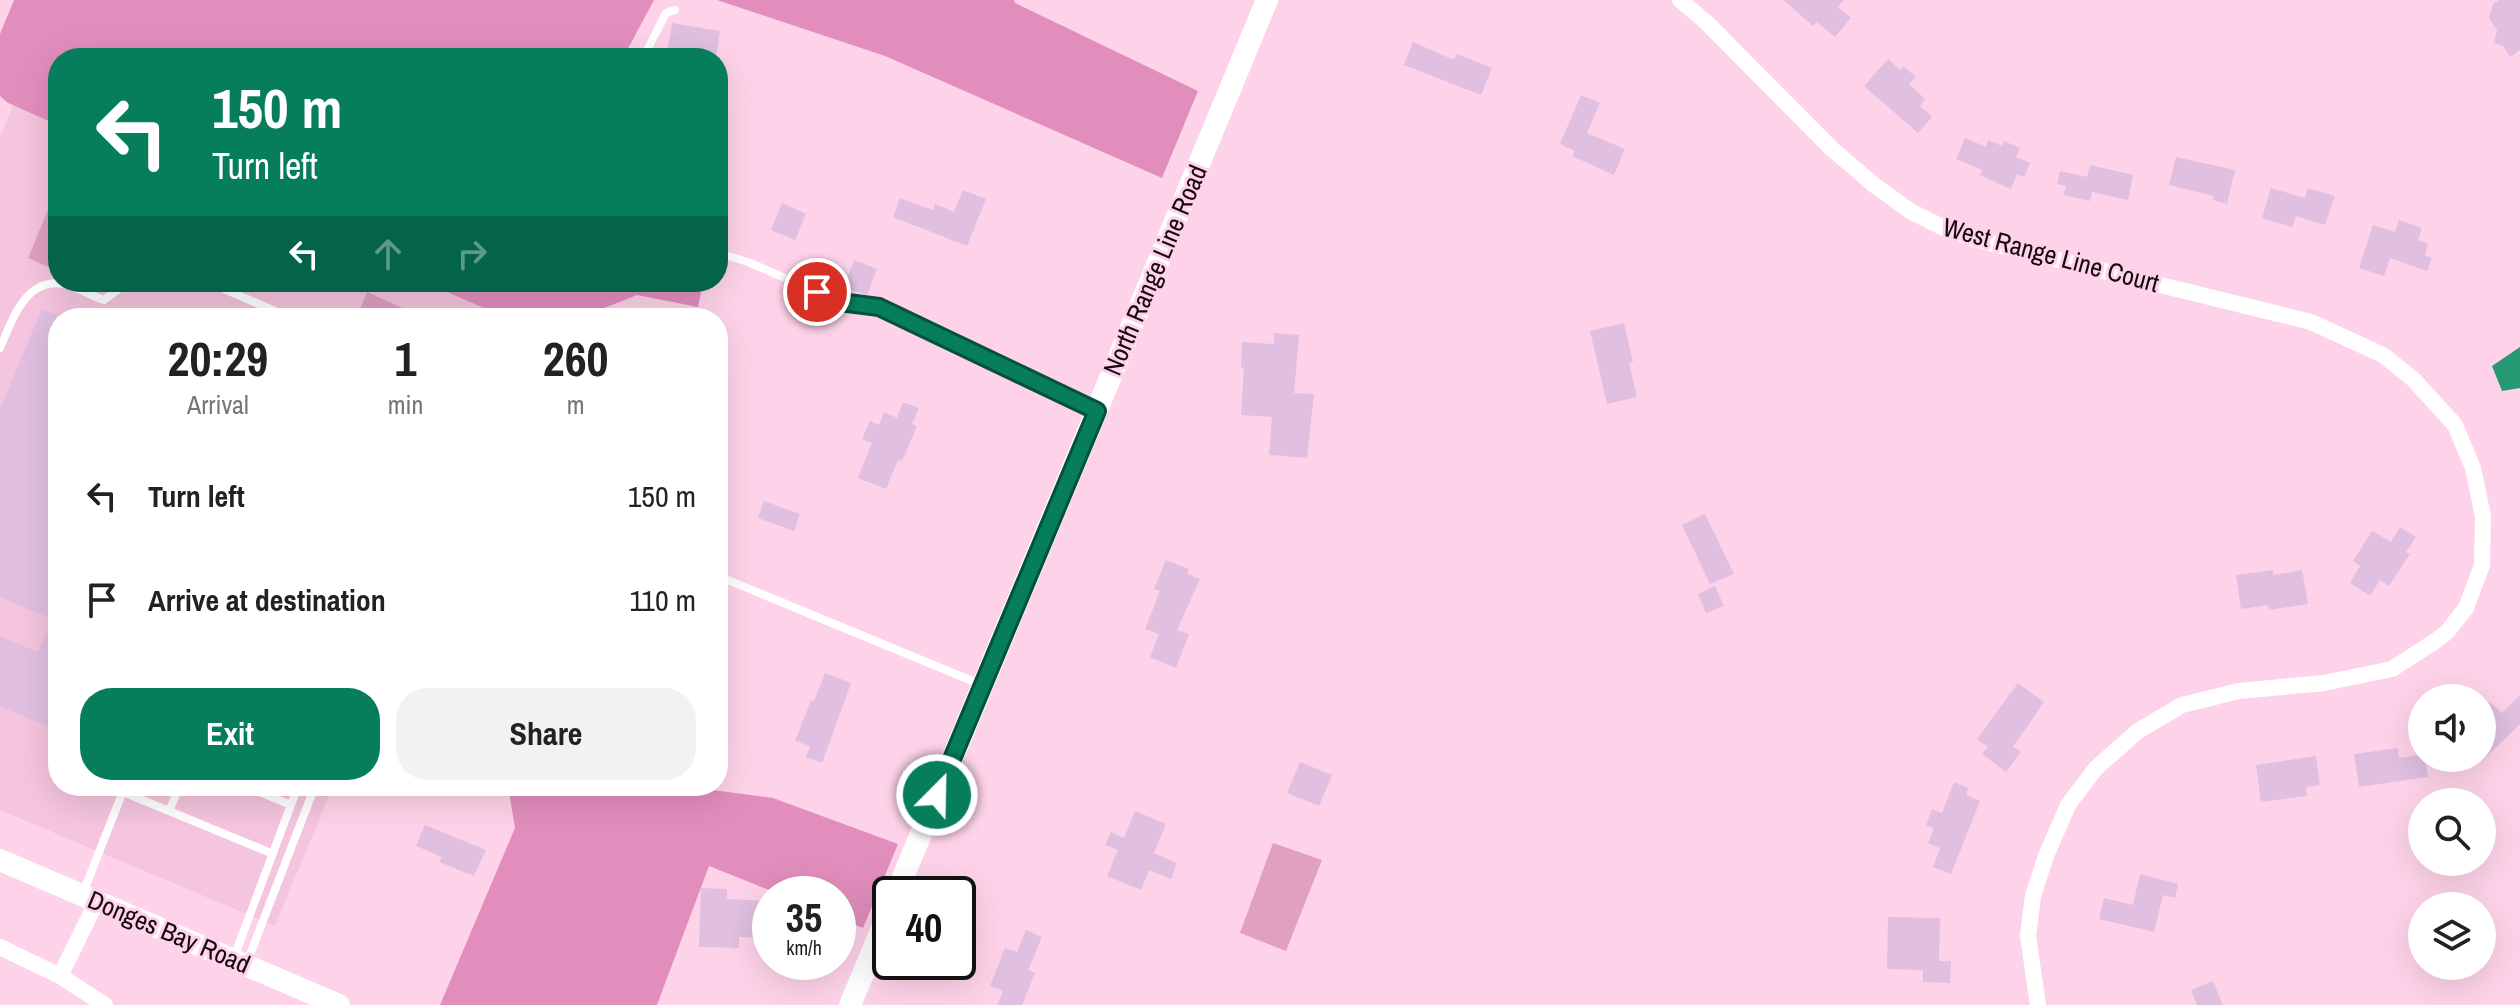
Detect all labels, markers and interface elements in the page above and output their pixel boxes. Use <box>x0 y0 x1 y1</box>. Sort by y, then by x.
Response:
text: 150 m <box>212 70 342 145</box>
icon: left <box>80 80 184 184</box>
text: Turn left <box>212 142 318 190</box>
street label: North Range Line Road <box>1094 159 1215 380</box>
street label: West Range Line Court <box>1939 209 2163 300</box>
icon: left <box>282 232 326 276</box>
icon: ahead <box>366 232 410 276</box>
icon: right <box>450 232 494 276</box>
pin <box>783 258 851 326</box>
icon: arrive <box>795 270 839 314</box>
text: 20:29 <box>168 326 268 391</box>
text: 1 <box>395 326 416 391</box>
text: 260 <box>543 326 608 391</box>
text: Arrival <box>187 387 249 422</box>
text: min <box>388 387 423 422</box>
text: m <box>567 387 585 422</box>
icon: left <box>80 474 124 518</box>
text: Turn left <box>148 476 245 516</box>
text: 150 m <box>628 476 696 516</box>
icon: arrive <box>80 578 124 622</box>
text: Arrive at destination <box>148 580 386 620</box>
text: 110 m <box>629 580 696 620</box>
map controls <box>2408 684 2496 980</box>
button: sound <box>2408 684 2496 772</box>
button: Exit <box>80 688 380 780</box>
button: Share <box>396 688 696 780</box>
position arrow <box>895 753 979 837</box>
button: search <box>2408 788 2496 876</box>
speed limit sign: 40 <box>872 876 976 980</box>
street label: Donges Bay Road <box>83 882 256 981</box>
text: 35 <box>786 891 822 944</box>
button: layers <box>2408 892 2496 980</box>
text: km/h <box>786 934 822 961</box>

